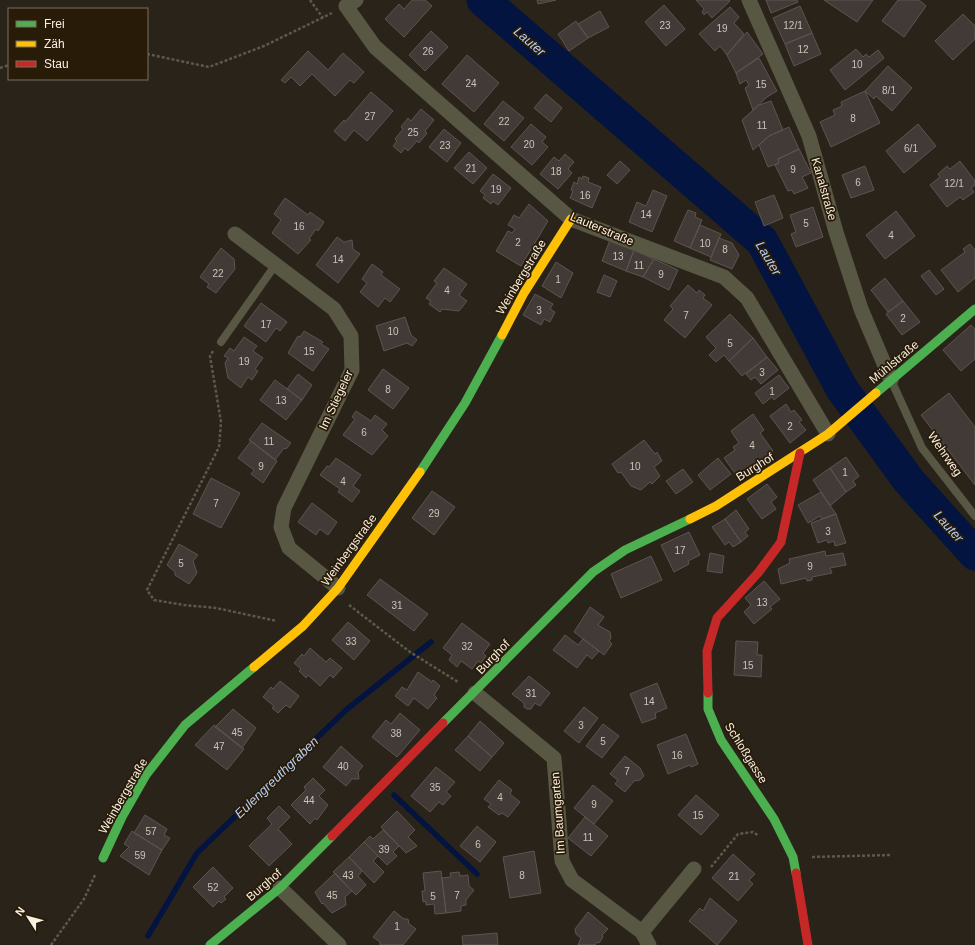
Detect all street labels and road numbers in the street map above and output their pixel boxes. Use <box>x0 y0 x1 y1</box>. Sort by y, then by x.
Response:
street label: Kanalstraße <box>808 156 840 222</box>
street label: Lauterstraße <box>568 209 636 249</box>
street label: Weinbergstraße <box>493 237 549 317</box>
street label: Mühlstraße <box>867 337 922 387</box>
street label: Im Stiegeler <box>316 368 356 432</box>
street label: Wehrweg <box>925 429 965 479</box>
street label: Burghof <box>733 450 777 484</box>
street label: Weinbergstraße <box>318 511 380 589</box>
street label: Burghof <box>473 637 513 677</box>
street label: Schloßgasse <box>722 720 770 786</box>
street label: Weinbergstraße <box>96 755 151 836</box>
street label: Im Baumgarten <box>548 772 568 854</box>
street label: Burghof <box>244 865 285 904</box>

